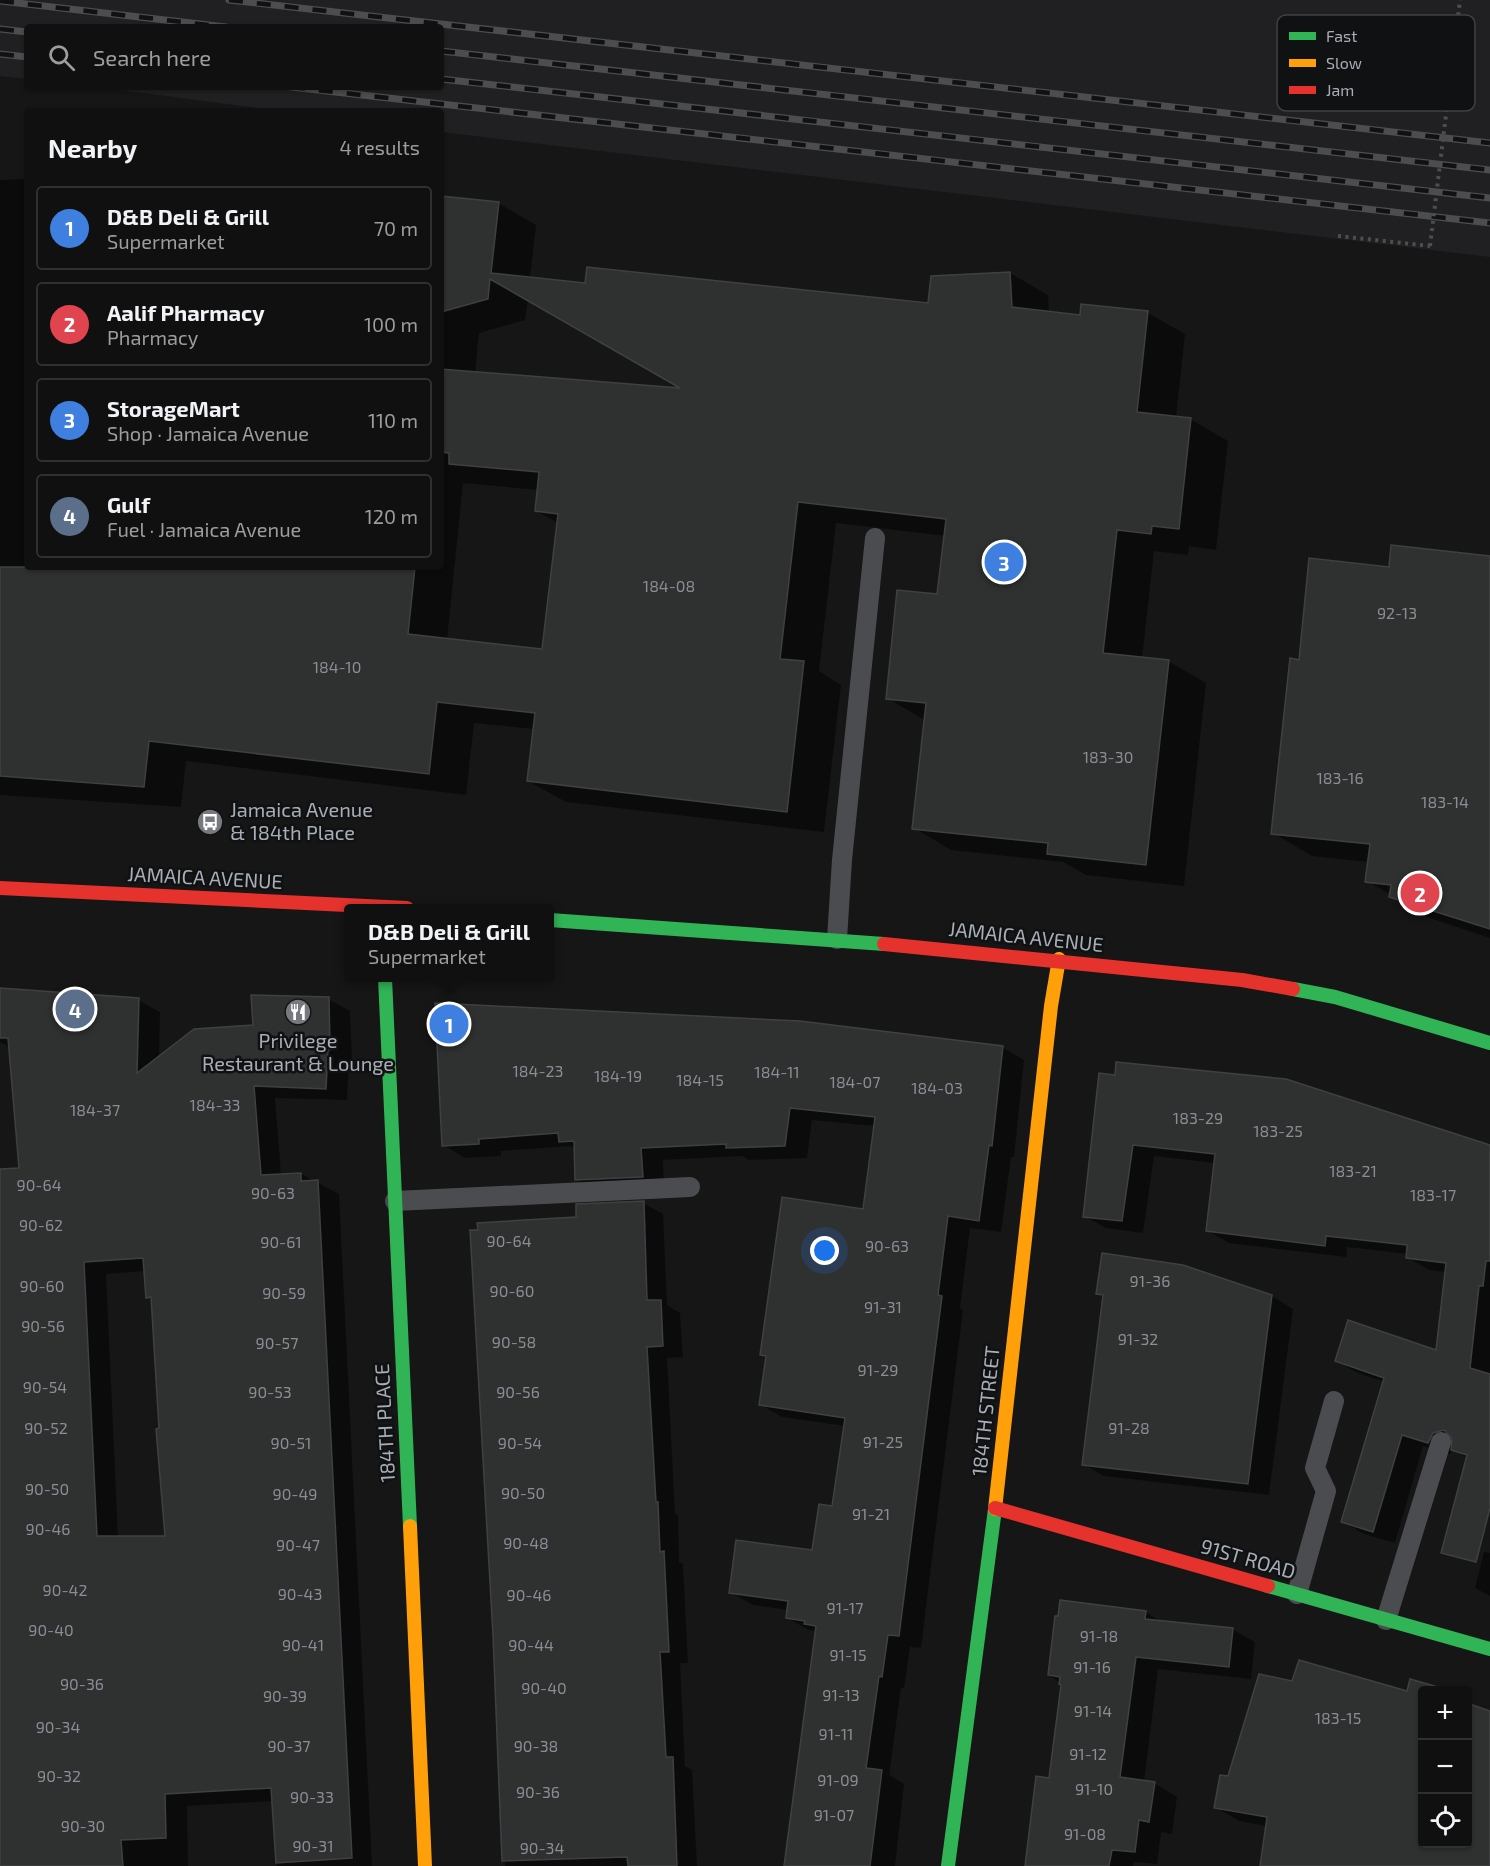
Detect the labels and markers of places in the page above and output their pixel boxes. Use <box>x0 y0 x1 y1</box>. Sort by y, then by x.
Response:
pin: 3 <box>984 540 1024 584</box>
place label: Jamaica Avenue & 184th Place <box>230 797 373 844</box>
bus stop icon: Jamaica Avenue & 184th Place <box>195 807 225 837</box>
pin: 2 <box>1400 870 1440 916</box>
pin: 4 <box>56 986 94 1032</box>
restaurant icon: Privilege Restaurant & Lounge <box>283 997 313 1027</box>
pin: 1 <box>430 1002 468 1046</box>
place label: Privilege Restaurant & Lounge <box>202 1028 394 1075</box>

